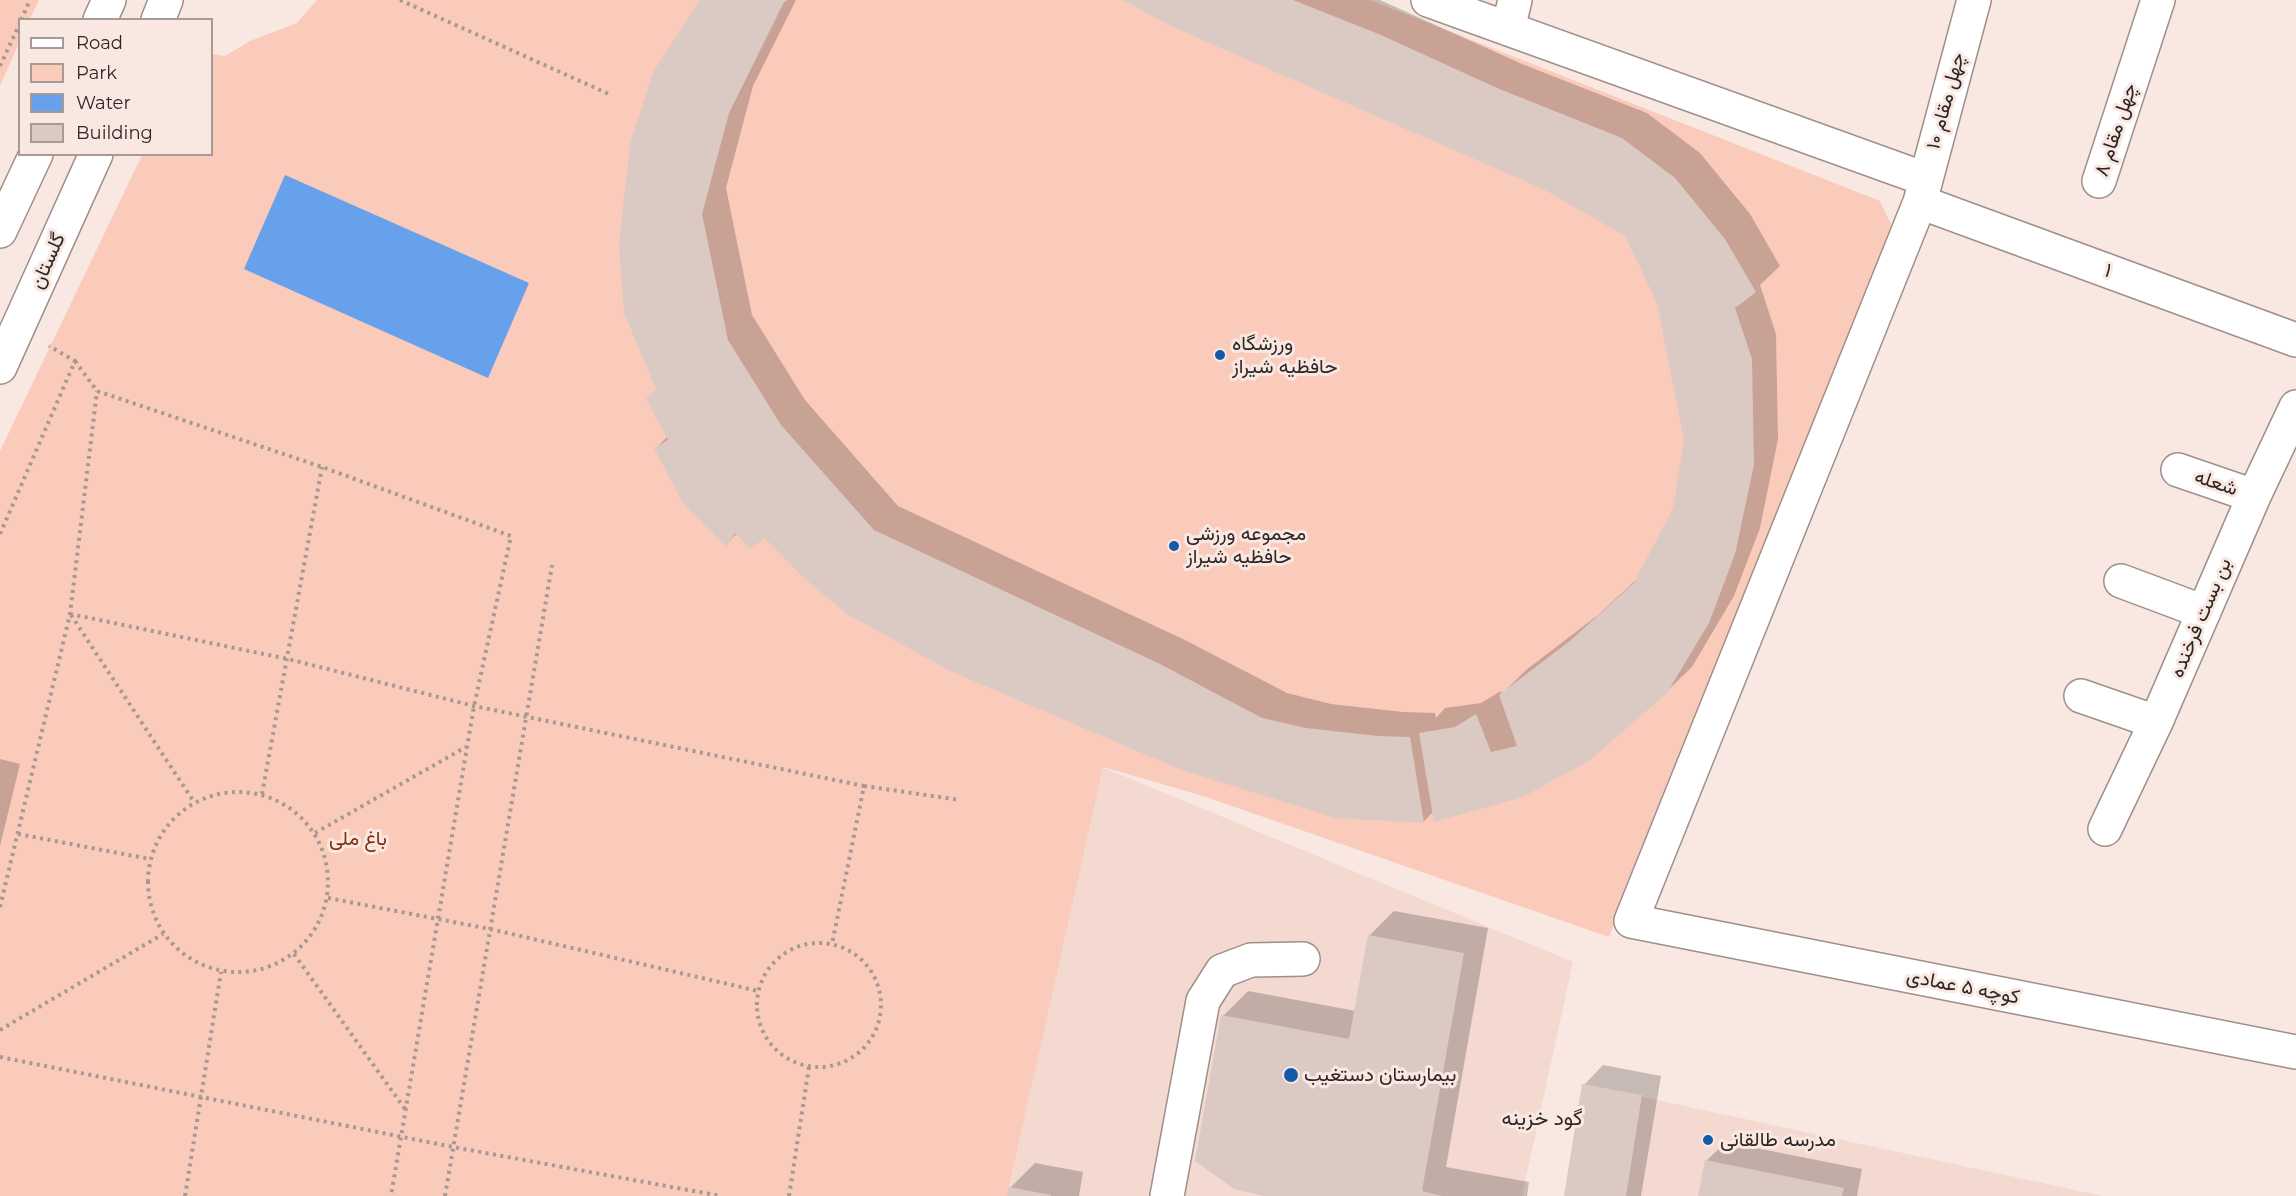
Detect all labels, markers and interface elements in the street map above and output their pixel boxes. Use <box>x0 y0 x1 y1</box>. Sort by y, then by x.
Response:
legend <box>18 18 213 156</box>
text: Road <box>76 32 123 54</box>
street label: چهل مقام ۱۰ <box>1922 50 1970 152</box>
text: Park <box>76 62 117 84</box>
street label: چهل مقام ۸ <box>2090 80 2142 180</box>
text: Water <box>76 92 131 114</box>
text: Building <box>76 122 153 144</box>
street label: گلستان <box>25 229 71 293</box>
street label: ۱ <box>2101 259 2115 283</box>
place label: ورزشگاه حافظیه شیراز <box>1232 332 1338 379</box>
marker: ورزشگاه حافظیه شیراز <box>1213 348 1227 362</box>
street label: شعله <box>2191 465 2241 501</box>
place label: مجموعه ورزشی حافظیه شیراز <box>1186 522 1306 569</box>
marker: مجموعه ورزشی حافظیه شیراز <box>1167 539 1181 553</box>
street label: بن بست فرخنده <box>2165 555 2237 681</box>
park label: باغ ملی <box>329 827 387 851</box>
street label: کوچه ۵ عمادی <box>1904 964 2022 1010</box>
place label: بیمارستان دستغیب <box>1304 1063 1456 1087</box>
marker: بیمارستان دستغیب <box>1282 1066 1300 1084</box>
district label: گود خزینه <box>1502 1106 1582 1132</box>
place label: مدرسه طالقانی <box>1720 1128 1836 1152</box>
marker: مدرسه طالقانی <box>1701 1133 1715 1147</box>

